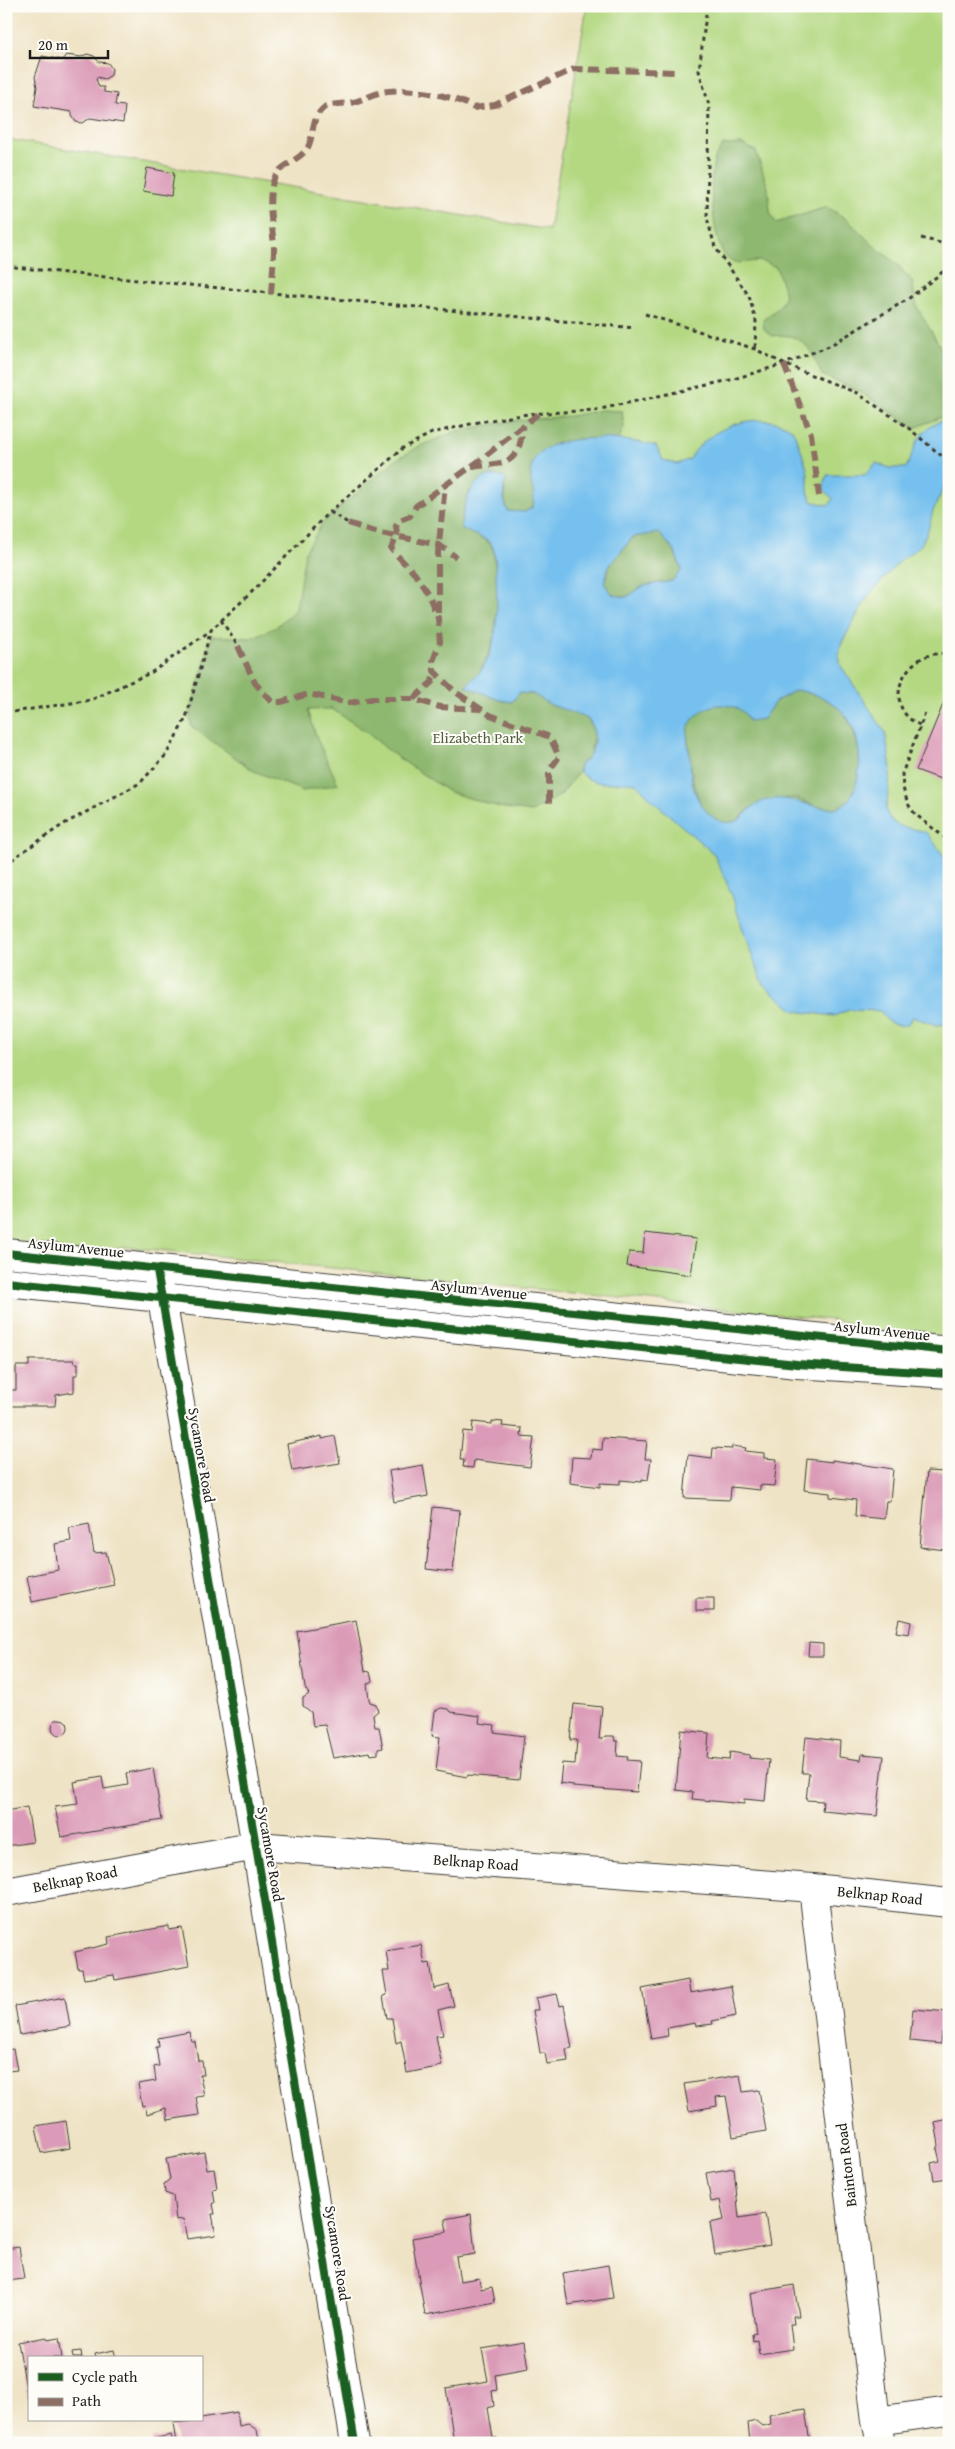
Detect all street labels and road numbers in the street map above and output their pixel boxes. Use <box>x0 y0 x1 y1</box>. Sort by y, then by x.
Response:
street label: Asylum Avenue <box>27 1232 125 1262</box>
street label: Asylum Avenue <box>430 1274 528 1304</box>
street label: Asylum Avenue <box>833 1315 931 1345</box>
street label: Sycamore Road <box>183 1406 221 1504</box>
street label: Sycamore Road <box>252 1805 290 1903</box>
street label: Belknap Road <box>433 1849 519 1875</box>
street label: Belknap Road <box>31 1861 119 1897</box>
street label: Belknap Road <box>836 1880 924 1910</box>
street label: Bainton Road <box>830 2122 862 2208</box>
street label: Sycamore Road <box>320 2204 356 2302</box>

